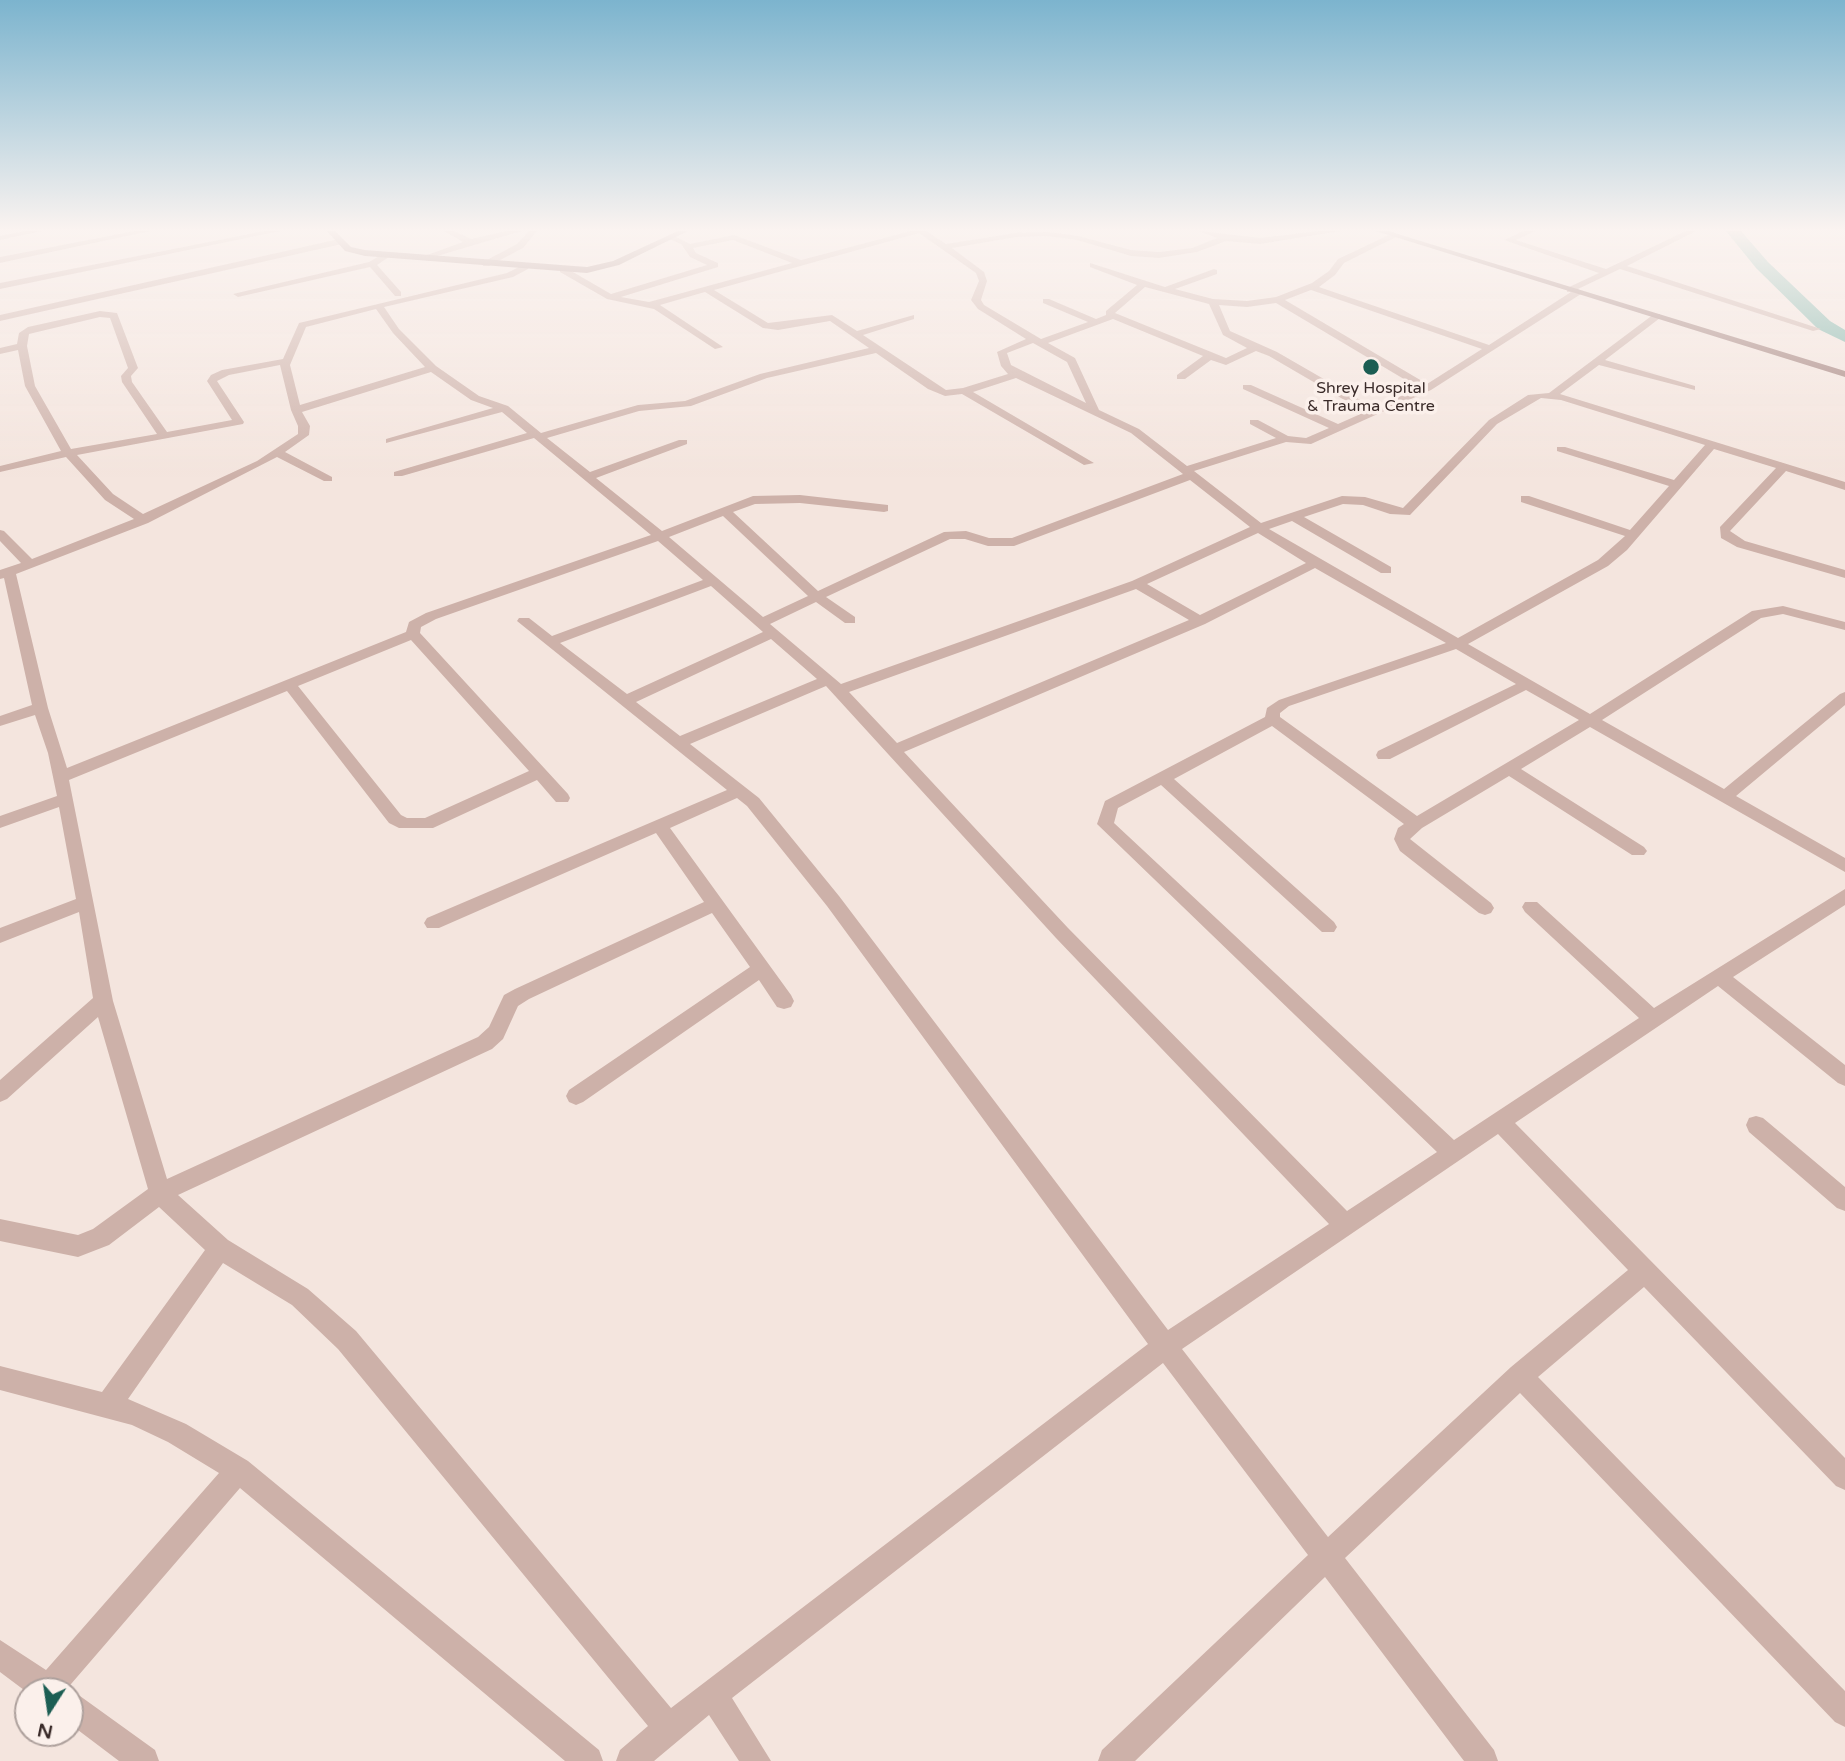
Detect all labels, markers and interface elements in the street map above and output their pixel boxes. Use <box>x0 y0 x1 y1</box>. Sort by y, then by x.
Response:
marker: Shrey Hospital & Trauma Centre <box>1361 357 1381 377</box>
place label: Shrey Hospital & Trauma Centre <box>1307 379 1435 417</box>
north arrow <box>14 1677 84 1747</box>
text: N <box>35 1718 55 1743</box>

